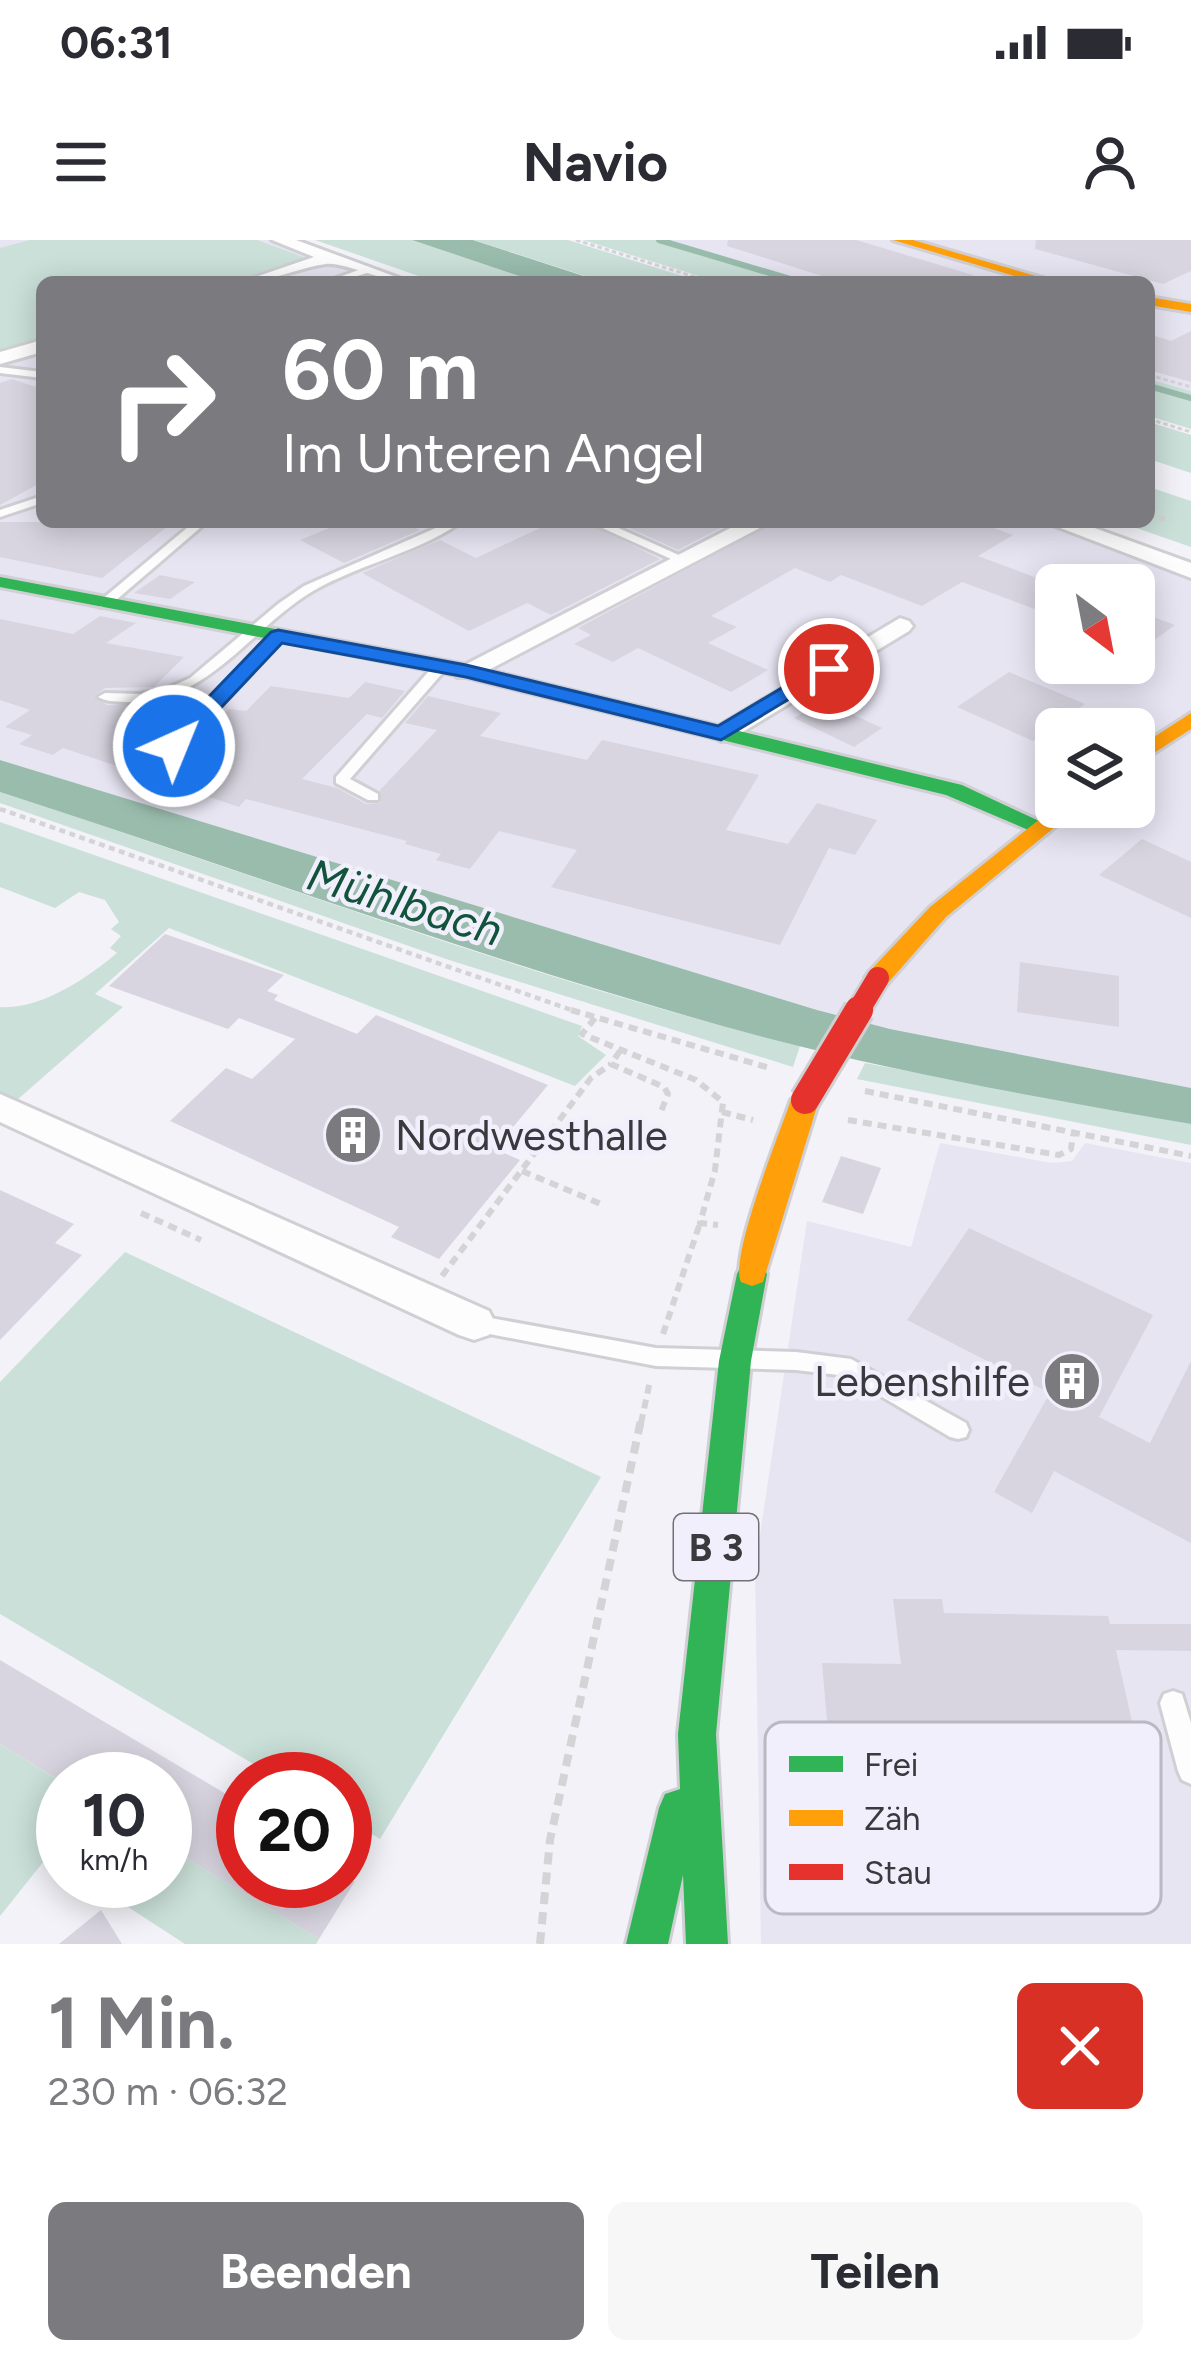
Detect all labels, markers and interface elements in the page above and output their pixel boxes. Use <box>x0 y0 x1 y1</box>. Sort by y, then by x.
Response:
text: 06:31 <box>60 15 173 69</box>
icon: menu <box>48 129 114 195</box>
icon: person <box>1077 129 1143 195</box>
text: Navio <box>523 130 668 195</box>
text: 60 m <box>282 319 478 420</box>
icon: right <box>84 324 240 480</box>
text: Im Unteren Angel <box>282 421 705 486</box>
north arrow <box>1035 564 1155 684</box>
map controls <box>1035 564 1155 828</box>
pin <box>778 618 880 720</box>
icon: arrive <box>796 636 862 702</box>
position arrow <box>111 683 237 809</box>
button: layers <box>1035 708 1155 828</box>
water label: Mühlbach <box>301 847 509 957</box>
building icon: Nordwesthalle <box>322 1104 384 1166</box>
place label: Nordwesthalle <box>395 1110 668 1161</box>
building icon: Lebenshilfe <box>1041 1350 1103 1412</box>
place label: Lebenshilfe <box>814 1356 1030 1407</box>
road number: B 3 <box>674 1514 758 1580</box>
legend <box>765 1722 1161 1914</box>
text: Frei <box>864 1745 918 1784</box>
speed limit sign: 20 <box>216 1752 372 1908</box>
text: 10 <box>82 1779 146 1851</box>
text: Zäh <box>864 1799 920 1838</box>
text: km/h <box>80 1841 148 1878</box>
text: Stau <box>864 1853 932 1892</box>
text: 1 Min. <box>48 1980 235 2066</box>
button: close <box>1017 1983 1143 2109</box>
text: 230 m · 06:32 <box>48 2068 288 2115</box>
button: Beenden <box>48 2202 584 2340</box>
button: Teilen <box>608 2202 1143 2340</box>

